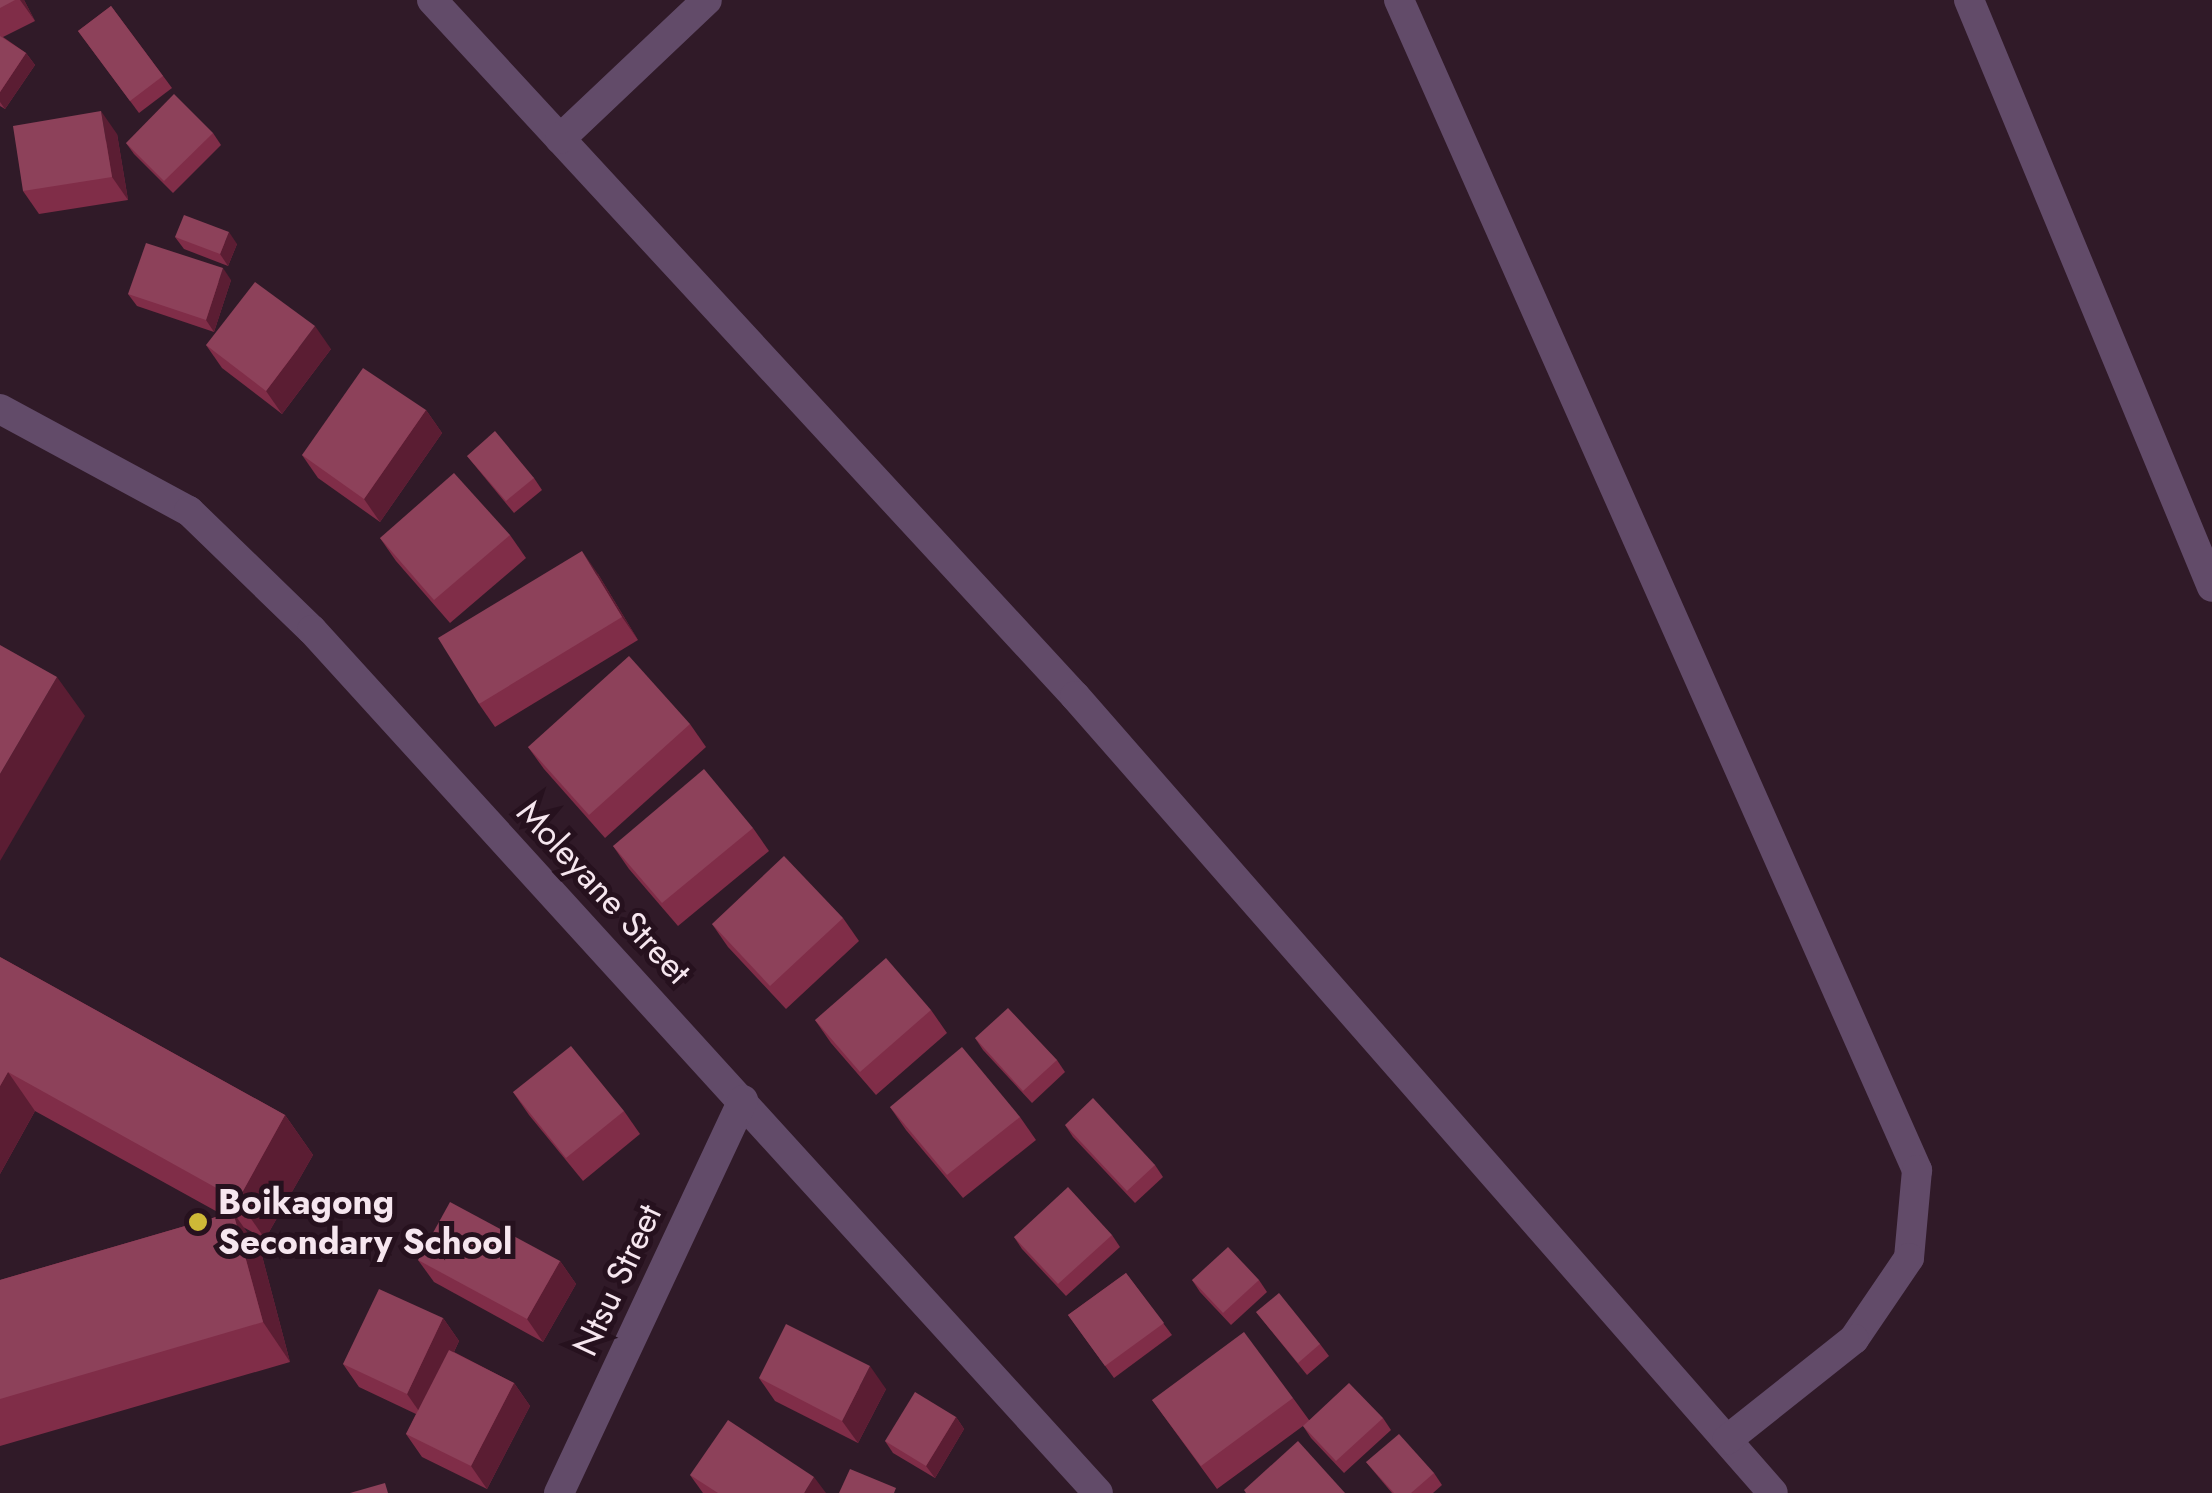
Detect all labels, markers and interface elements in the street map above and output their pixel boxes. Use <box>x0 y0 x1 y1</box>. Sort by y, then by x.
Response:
street label: Moleyane Street <box>508 792 700 992</box>
place label: Boikagong Secondary School <box>218 1181 512 1263</box>
street label: Ntsu Street <box>564 1198 670 1362</box>
marker: Boikagong Secondary School <box>187 1211 209 1233</box>

